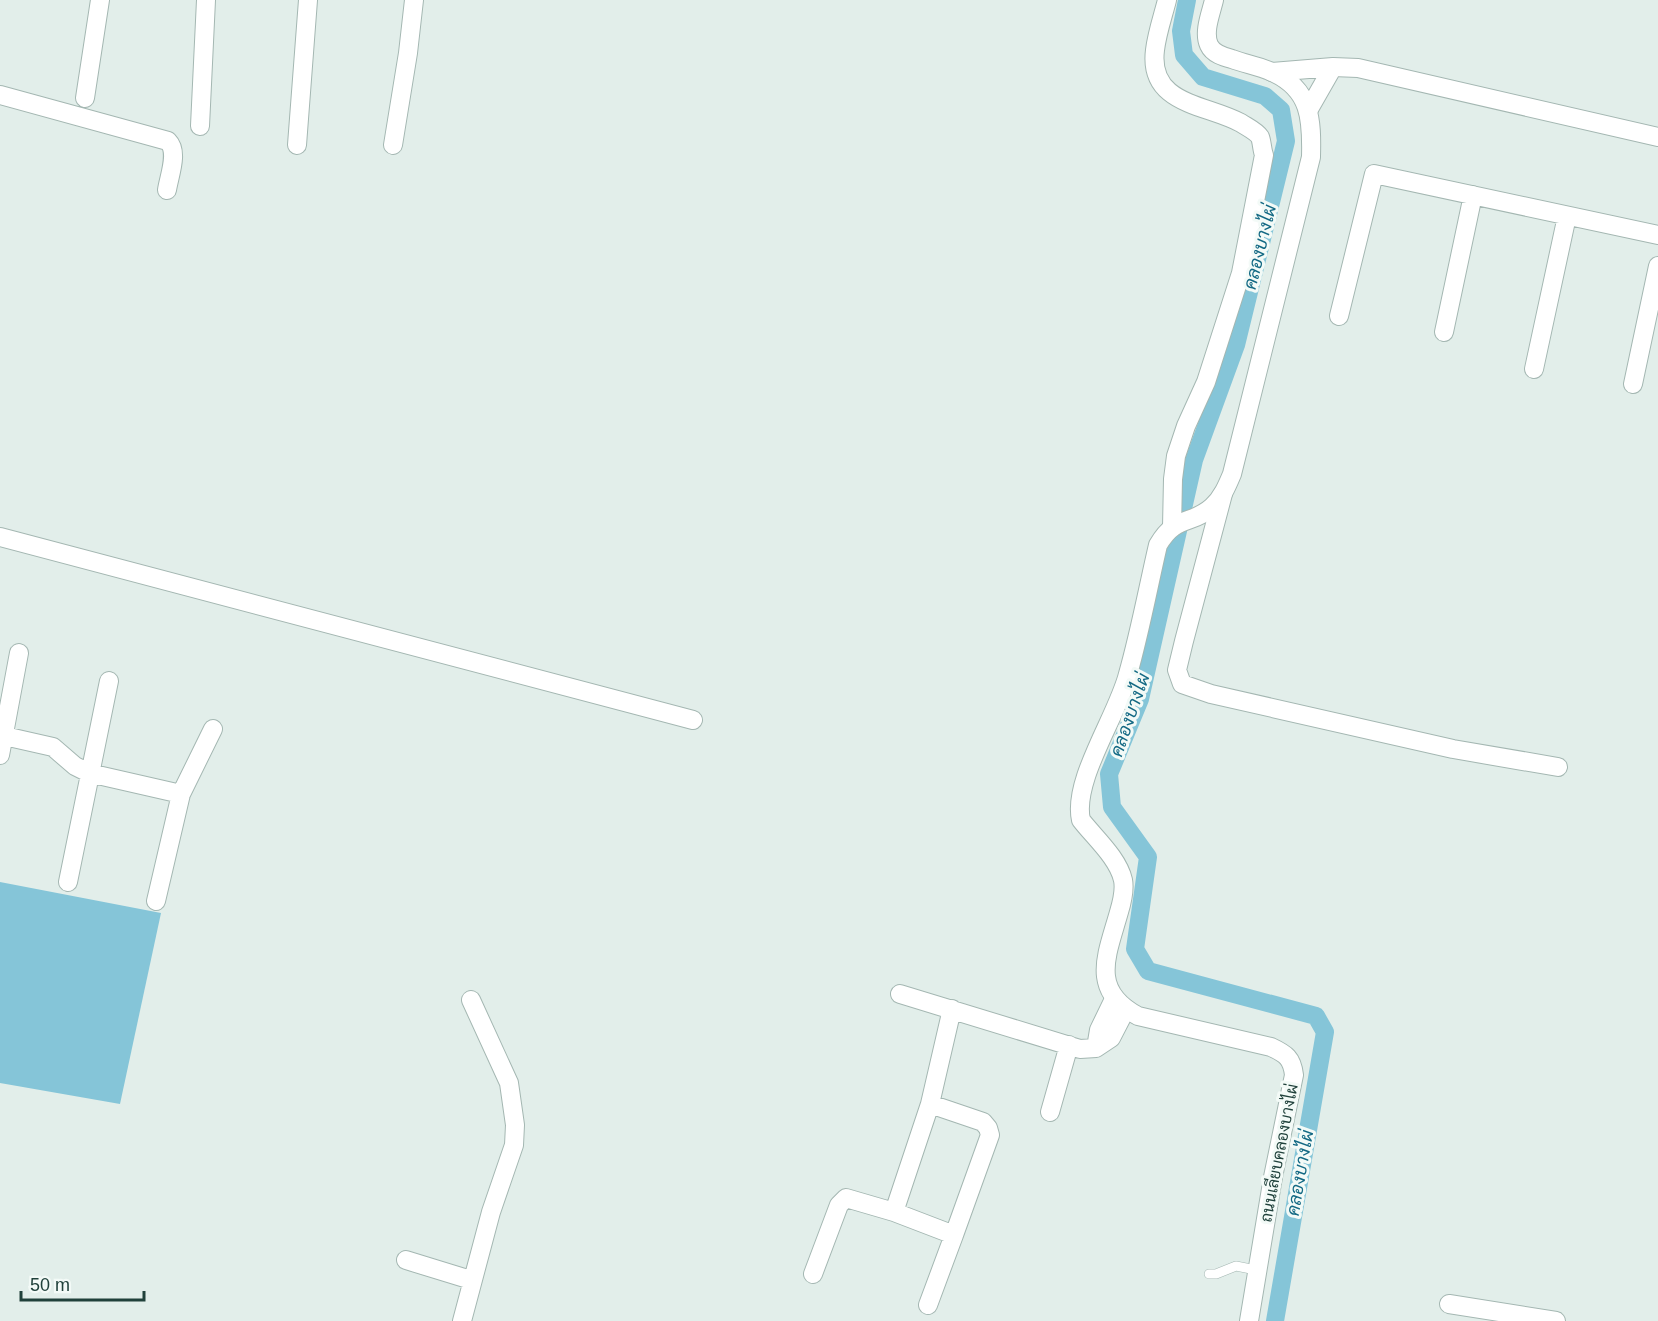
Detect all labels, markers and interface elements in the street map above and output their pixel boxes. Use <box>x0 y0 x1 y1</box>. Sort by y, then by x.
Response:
water label: คลองบางไผ่ <box>1237 201 1280 292</box>
water label: คลองบางไผ่ <box>1104 669 1154 759</box>
street label: ถนนเลียบคลองบางไผ่ <box>1256 1082 1302 1224</box>
water label: คลองบางไผ่ <box>1282 1128 1318 1218</box>
scale bar <box>21 1264 144 1302</box>
text: 50 m <box>30 1275 70 1295</box>

